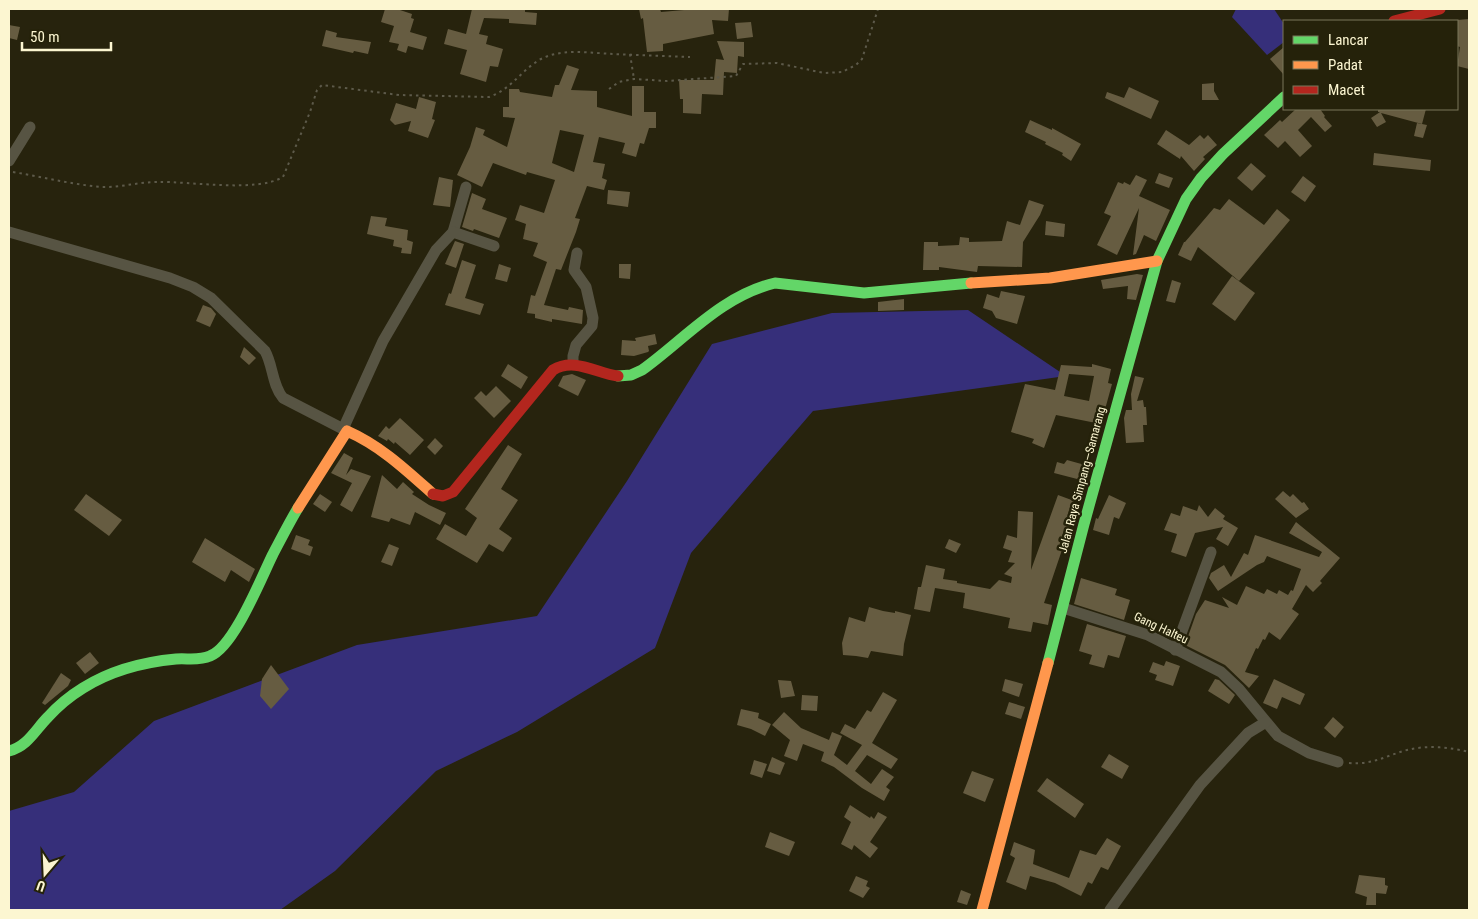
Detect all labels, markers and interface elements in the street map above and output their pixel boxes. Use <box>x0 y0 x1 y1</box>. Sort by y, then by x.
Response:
scale bar <box>22 20 111 52</box>
legend <box>1283 20 1458 110</box>
text: 50 m <box>30 28 60 46</box>
text: Lancar <box>1328 31 1369 49</box>
text: Padat <box>1328 56 1362 74</box>
text: Macet <box>1328 81 1365 99</box>
street label: Jalan Raya Simpang—Samarang <box>1056 405 1108 555</box>
street label: Gang Halteu <box>1132 609 1191 647</box>
north arrow <box>20 849 70 899</box>
text: U <box>34 877 47 895</box>

